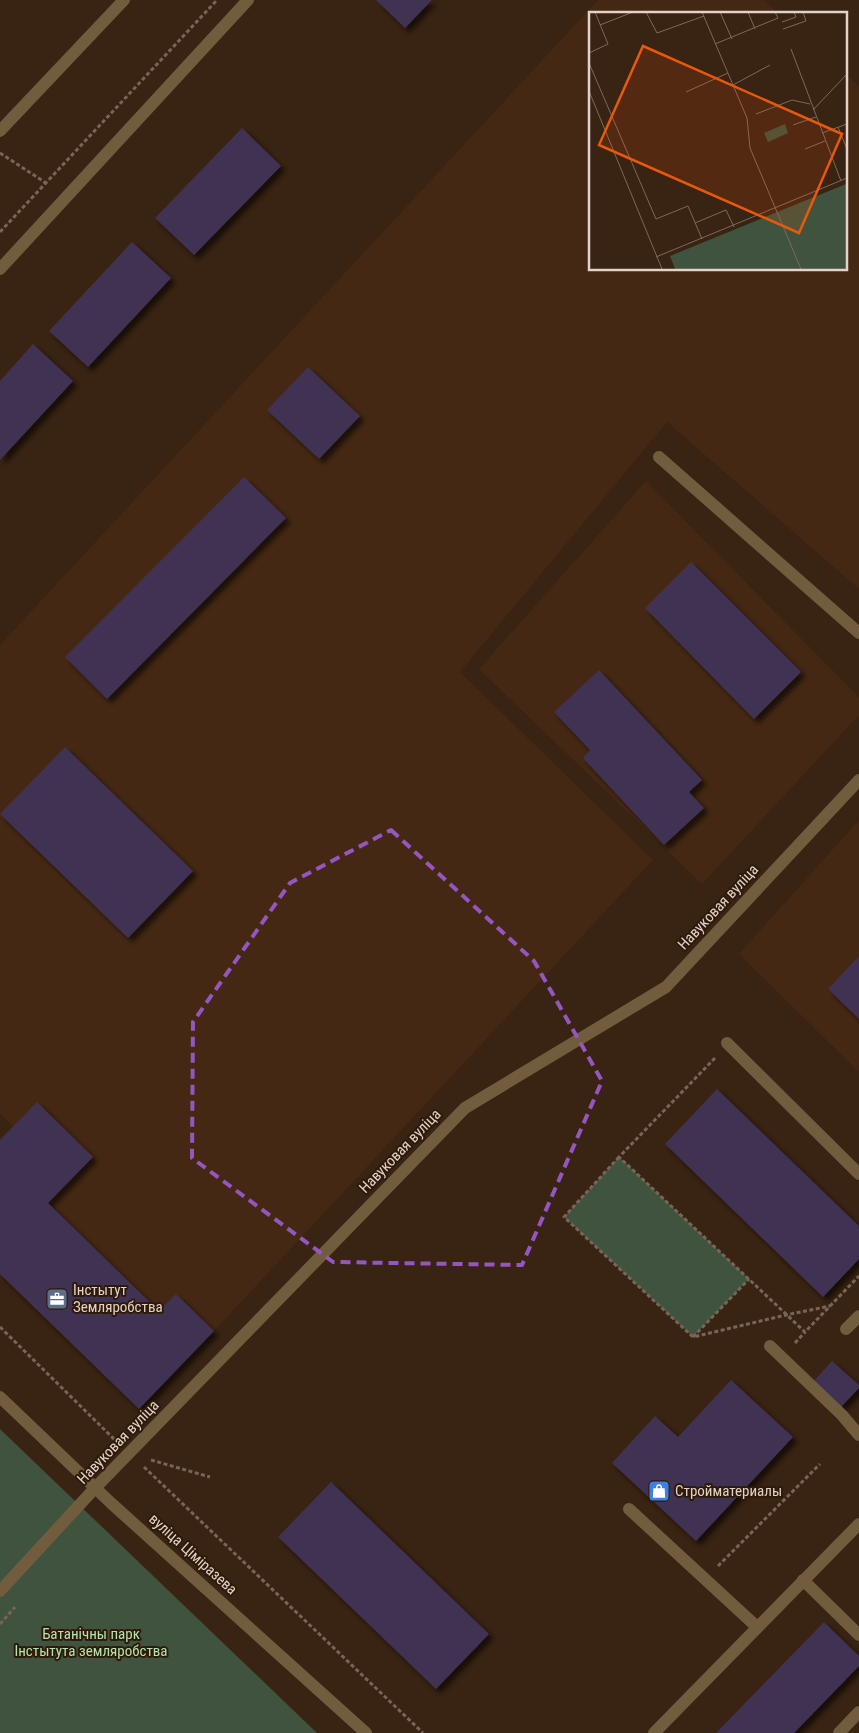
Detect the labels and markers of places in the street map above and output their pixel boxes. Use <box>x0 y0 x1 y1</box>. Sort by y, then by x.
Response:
place label: Інстытут Земляробства <box>73 1281 163 1316</box>
office icon: Інстытут Земляробства <box>45 1287 69 1311</box>
shop icon: Стройматериалы <box>647 1479 671 1503</box>
place label: Стройматериалы <box>675 1482 782 1500</box>

